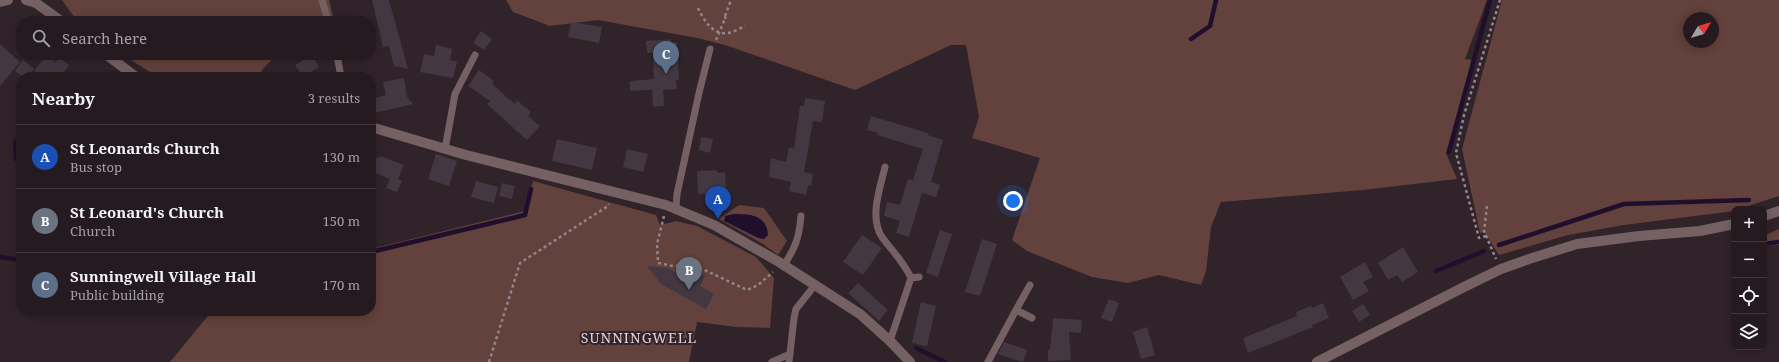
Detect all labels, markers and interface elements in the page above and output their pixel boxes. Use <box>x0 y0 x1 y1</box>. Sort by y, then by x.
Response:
north arrow <box>1683 12 1719 48</box>
search box <box>16 16 376 60</box>
icon: search <box>30 27 52 49</box>
text: Search here <box>62 28 147 48</box>
pin: C <box>653 41 679 74</box>
text: Nearby <box>32 87 95 110</box>
text: 3 results <box>308 89 360 107</box>
text: St Leonards Church <box>70 138 220 158</box>
text: A <box>40 148 50 166</box>
text: 130 m <box>323 148 360 166</box>
text: Bus stop <box>70 158 122 176</box>
pin: A <box>705 186 731 219</box>
your location <box>1003 191 1023 211</box>
text: St Leonard's Church <box>70 202 224 222</box>
map controls <box>1731 206 1767 350</box>
button: + <box>1731 206 1767 242</box>
text: B <box>41 212 49 230</box>
text: 150 m <box>323 212 360 230</box>
text: Church <box>70 222 115 240</box>
button: − <box>1731 242 1767 278</box>
pin: B <box>676 257 702 290</box>
text: Sunningwell Village Hall <box>70 266 256 286</box>
text: C <box>41 276 49 294</box>
text: 170 m <box>323 276 360 294</box>
button: locate <box>1731 278 1767 314</box>
text: Public building <box>70 286 164 304</box>
button: layers <box>1731 314 1767 350</box>
district label: SUNNINGWELL <box>581 328 697 347</box>

